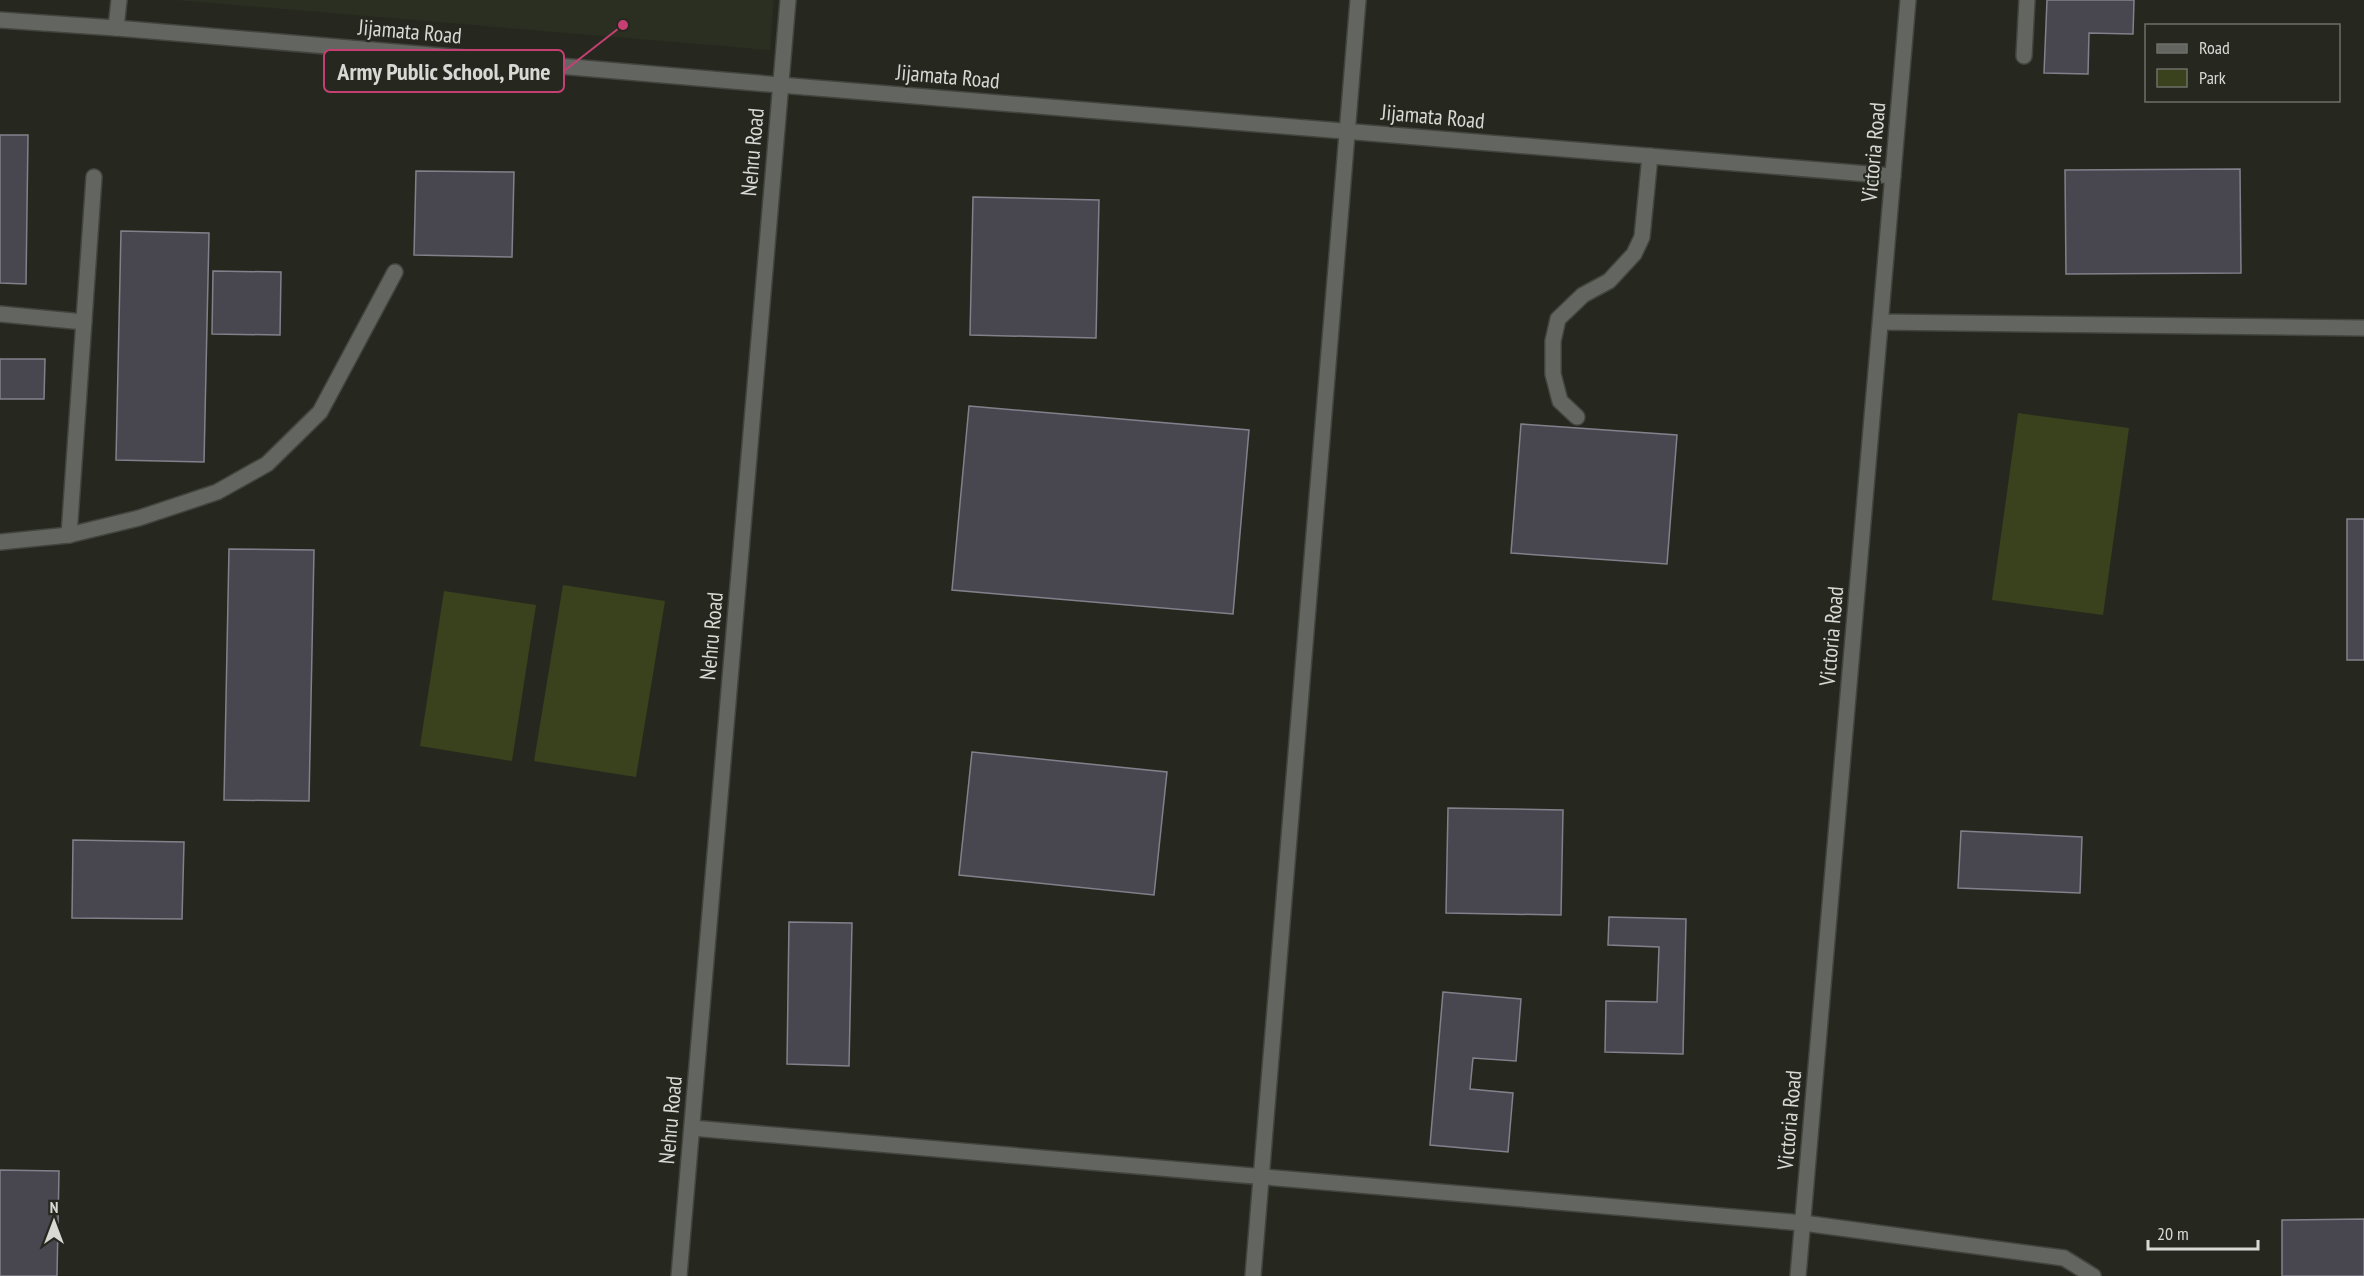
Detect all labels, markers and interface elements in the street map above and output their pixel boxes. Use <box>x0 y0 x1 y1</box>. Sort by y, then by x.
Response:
street label: Jijamata Road <box>356 12 463 49</box>
legend <box>2145 24 2340 102</box>
text: Road <box>2199 36 2230 59</box>
callout: Army Public School, Pune <box>324 50 564 92</box>
text: Army Public School, Pune <box>336 56 551 87</box>
street label: Jijamata Road <box>894 57 1001 94</box>
text: Park <box>2199 66 2226 89</box>
street label: Jijamata Road <box>1379 97 1486 134</box>
street label: Victoria Road <box>1855 101 1891 204</box>
street label: Nehru Road <box>734 107 770 197</box>
street label: Victoria Road <box>1813 585 1849 688</box>
street label: Nehru Road <box>693 591 729 681</box>
street label: Victoria Road <box>1771 1069 1807 1172</box>
street label: Nehru Road <box>652 1075 688 1165</box>
north arrow <box>24 1192 84 1252</box>
text: N <box>50 1197 58 1217</box>
scale bar <box>2148 1213 2258 1251</box>
text: 20 m <box>2157 1222 2189 1245</box>

